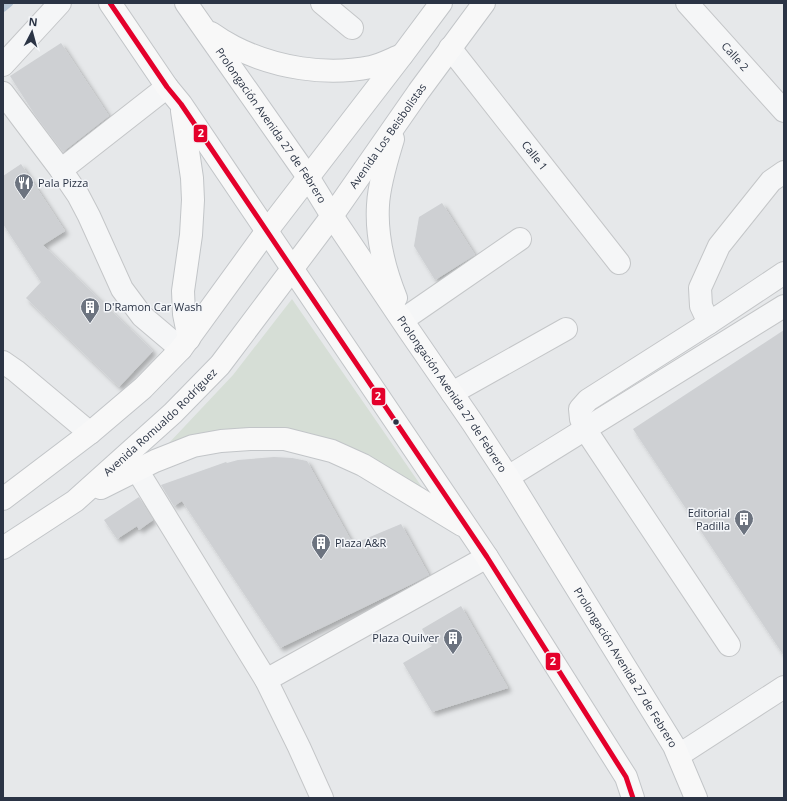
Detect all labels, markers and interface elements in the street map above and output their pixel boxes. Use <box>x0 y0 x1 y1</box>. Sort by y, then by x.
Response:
north arrow <box>12 12 52 52</box>
text: N <box>28 14 38 29</box>
street label: Calle 2 <box>719 39 752 74</box>
street label: Prolongación Avenida 27 de Febrero <box>212 44 330 206</box>
street label: Avenida Los Beisbolistas <box>346 80 429 191</box>
line badge: 2 <box>193 124 208 143</box>
text: 2 <box>198 125 204 140</box>
street label: Calle 1 <box>519 137 551 173</box>
restaurant icon: Pala Pizza <box>13 172 35 200</box>
place label: Pala Pizza <box>38 175 88 190</box>
building icon: D'Ramon Car Wash <box>79 296 101 324</box>
place label: D'Ramon Car Wash <box>104 299 202 314</box>
street label: Prolongación Avenida 27 de Febrero <box>394 313 511 475</box>
street label: Avenida Romualdo Rodríguez <box>100 365 220 479</box>
line badge: 2 <box>371 387 386 406</box>
text: 2 <box>375 388 381 403</box>
unlabelled marker <box>391 417 401 427</box>
place label: Editorial Padilla <box>688 505 730 533</box>
building icon: Editorial Padilla <box>733 508 755 536</box>
building icon: Plaza A&R <box>310 532 332 560</box>
place label: Plaza A&R <box>335 535 387 550</box>
street label: Prolongación Avenida 27 de Febrero <box>571 584 681 751</box>
building icon: Plaza Quilver <box>442 627 464 655</box>
place label: Plaza Quilver <box>372 630 440 645</box>
line badge: 2 <box>545 652 561 671</box>
text: 2 <box>550 653 556 668</box>

